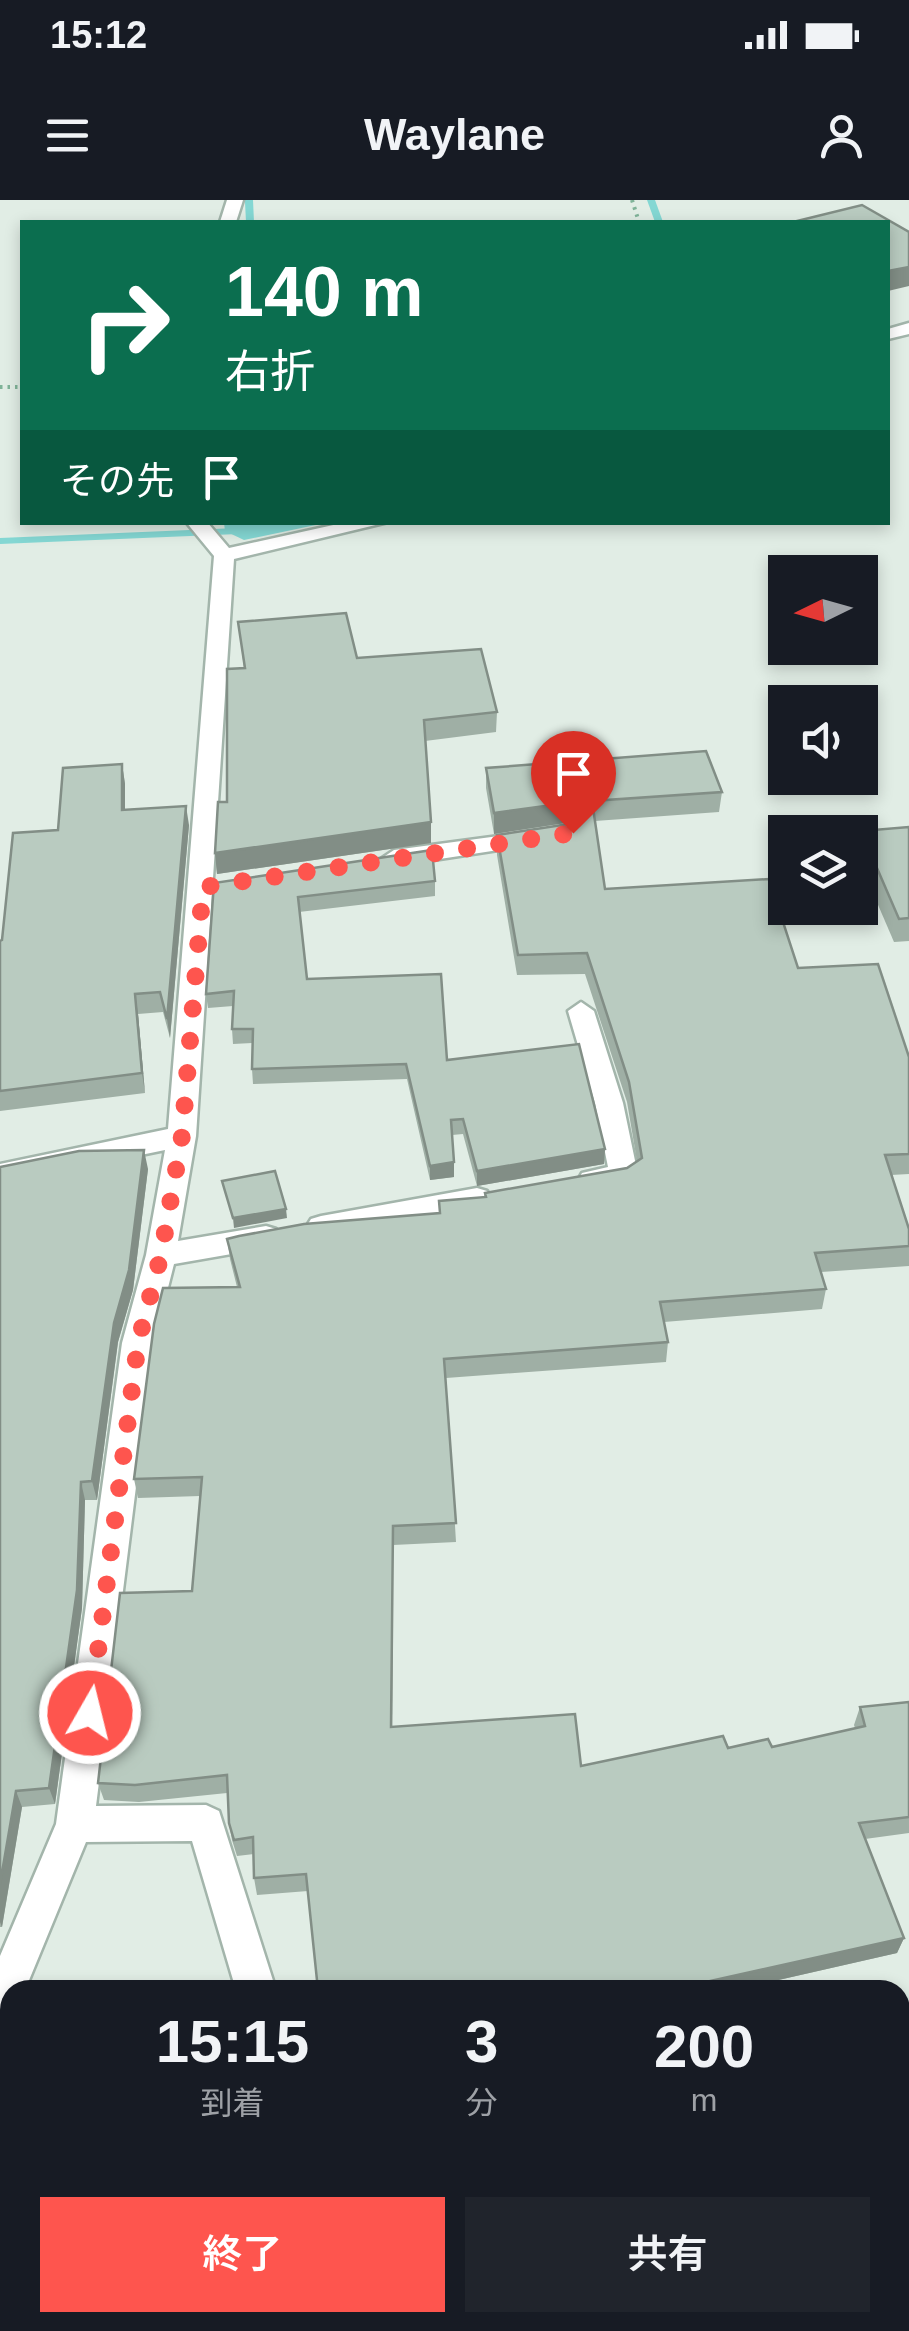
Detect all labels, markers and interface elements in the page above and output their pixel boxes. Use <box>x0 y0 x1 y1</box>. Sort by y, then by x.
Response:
text: 15:12 <box>50 14 147 56</box>
icon: menu <box>40 108 95 163</box>
icon: person <box>814 108 869 163</box>
text: Waylane <box>364 109 545 160</box>
text: 140 m <box>225 253 423 331</box>
icon: right <box>60 260 190 390</box>
text: 右折 <box>225 346 315 397</box>
icon: arrive <box>194 450 249 505</box>
text: その先 <box>60 460 174 502</box>
north arrow <box>768 555 878 665</box>
map controls <box>768 555 878 925</box>
button: sound <box>768 685 878 795</box>
pin <box>531 731 616 834</box>
icon: arrive <box>546 746 601 801</box>
button: layers <box>768 815 878 925</box>
position arrow <box>38 1661 142 1765</box>
text: 15:15 <box>156 2008 309 2075</box>
text: 3 <box>465 2008 498 2075</box>
text: 200 <box>654 2013 754 2080</box>
text: m <box>691 2082 717 2118</box>
text: 到着 <box>200 2085 264 2121</box>
text: 分 <box>466 2085 498 2121</box>
button: 終了 <box>40 2197 445 2312</box>
button: 共有 <box>465 2197 870 2312</box>

